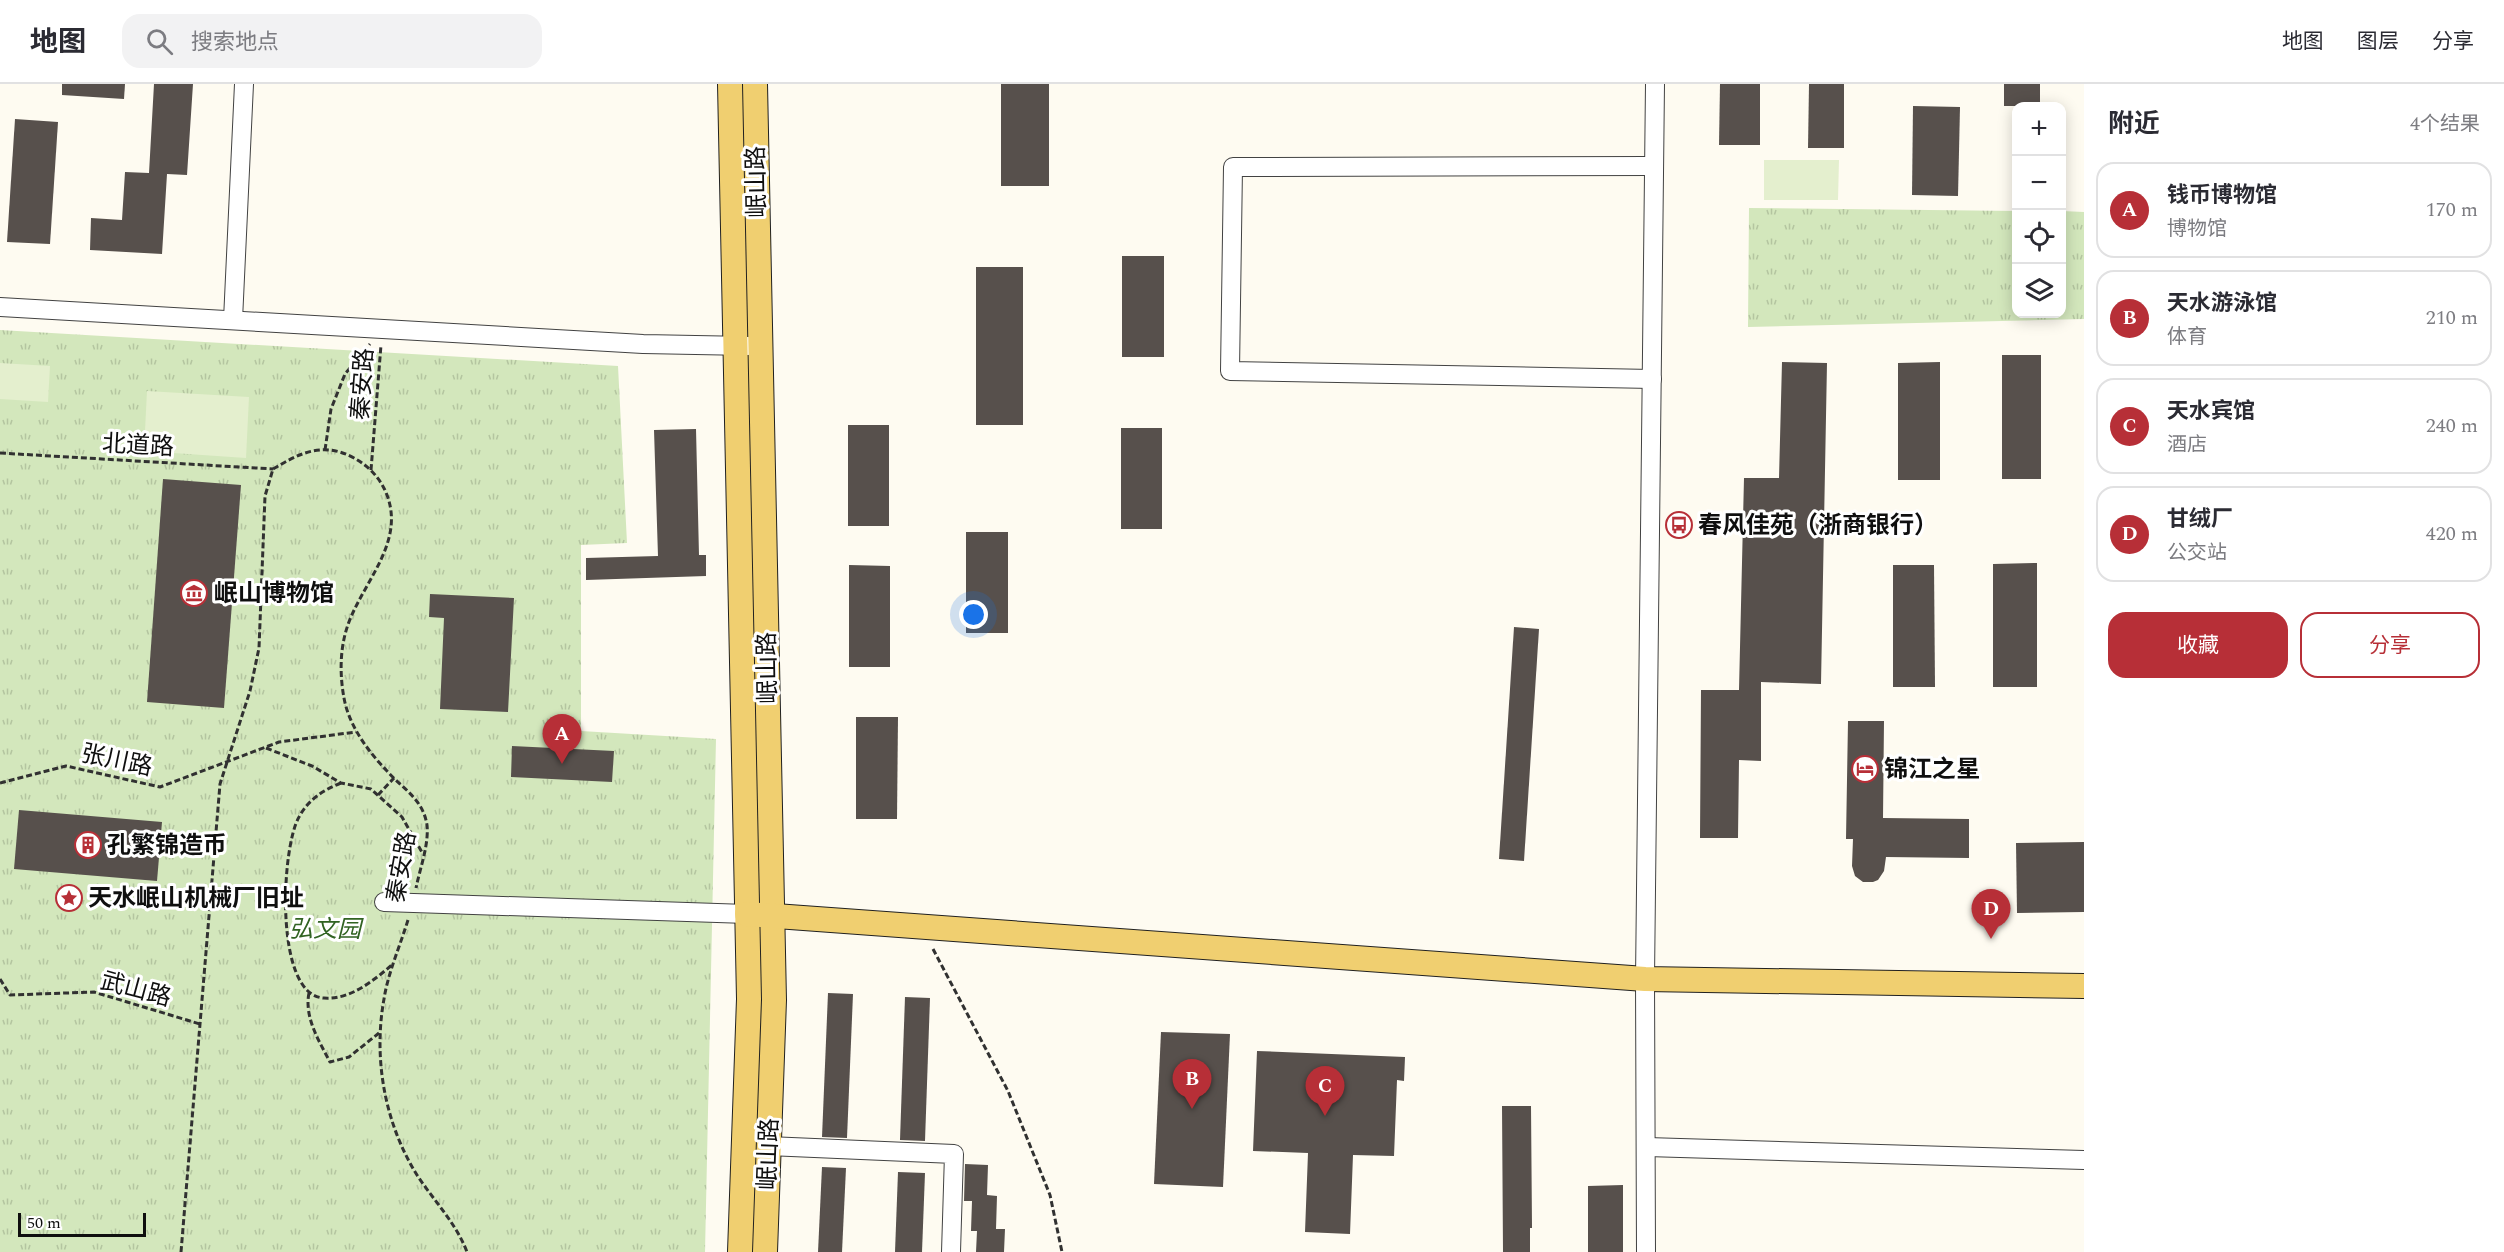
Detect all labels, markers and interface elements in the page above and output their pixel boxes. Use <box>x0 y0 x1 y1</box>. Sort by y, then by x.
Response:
search box <box>122 14 542 68</box>
text: 地图 <box>30 21 86 64</box>
icon: search <box>143 25 176 58</box>
text: 搜索地点 <box>191 26 279 59</box>
text: 地图 <box>2282 26 2324 58</box>
text: 图层 <box>2357 26 2399 58</box>
text: 分享 <box>2432 26 2474 58</box>
map controls <box>2012 102 2066 318</box>
button: + <box>2012 102 2066 156</box>
text: 附近 <box>2108 104 2160 144</box>
text: 4个结果 <box>2410 109 2480 139</box>
street label: 岷山路 <box>738 146 776 218</box>
button: − <box>2012 156 2066 210</box>
text: 钱币博物馆 <box>2167 179 2277 212</box>
text: A <box>2122 195 2137 225</box>
text: 170 m <box>2426 195 2478 225</box>
button: locate <box>2012 210 2066 264</box>
text: 博物馆 <box>2167 214 2227 244</box>
button: layers <box>2012 264 2066 318</box>
text: 天水游泳馆 <box>2167 287 2277 320</box>
text: B <box>2122 303 2137 333</box>
text: 210 m <box>2426 303 2478 333</box>
text: 体育 <box>2167 322 2207 352</box>
street label: 秦安路 <box>343 347 383 421</box>
text: 天水宾馆 <box>2167 395 2255 428</box>
text: C <box>2122 411 2137 441</box>
text: 240 m <box>2426 411 2478 441</box>
street label: 北道路 <box>101 426 175 466</box>
text: 酒店 <box>2167 430 2207 460</box>
text: 甘绒厂 <box>2167 503 2233 536</box>
place label: 春风佳苑（浙商银行） <box>1698 508 1938 544</box>
bus stop icon: 春风佳苑（浙商银行） <box>1664 510 1694 540</box>
text: D <box>2121 519 2138 549</box>
text: 420 m <box>2426 519 2478 549</box>
text: 公交站 <box>2167 538 2227 568</box>
place label: 岷山博物馆 <box>214 576 334 612</box>
museum icon: 岷山博物馆 <box>179 578 209 608</box>
your location <box>959 600 988 629</box>
button: 收藏 <box>2108 612 2288 678</box>
button: 分享 <box>2300 612 2480 678</box>
street label: 岷山路 <box>749 632 787 704</box>
pin: A <box>542 714 582 764</box>
street label: 张川路 <box>78 736 156 786</box>
place label: 锦江之星 <box>1884 752 1980 788</box>
hotel icon: 锦江之星 <box>1850 754 1880 784</box>
place label: 孔繁锦造币 <box>107 828 227 864</box>
street label: 秦安路 <box>378 829 426 906</box>
building icon: 孔繁锦造币 <box>73 830 103 860</box>
place label: 天水岷山机械厂旧址 <box>88 881 304 917</box>
place icon: 天水岷山机械厂旧址 <box>54 883 84 913</box>
pin: D <box>1972 890 2010 939</box>
park label: 弘文园 <box>289 912 364 948</box>
street label: 武山路 <box>96 963 175 1017</box>
pin: B <box>1172 1060 1212 1109</box>
pin: C <box>1306 1066 1344 1116</box>
street label: 岷山路 <box>750 1117 788 1191</box>
scale bar <box>18 1210 146 1238</box>
text: 50 m <box>27 1211 61 1235</box>

